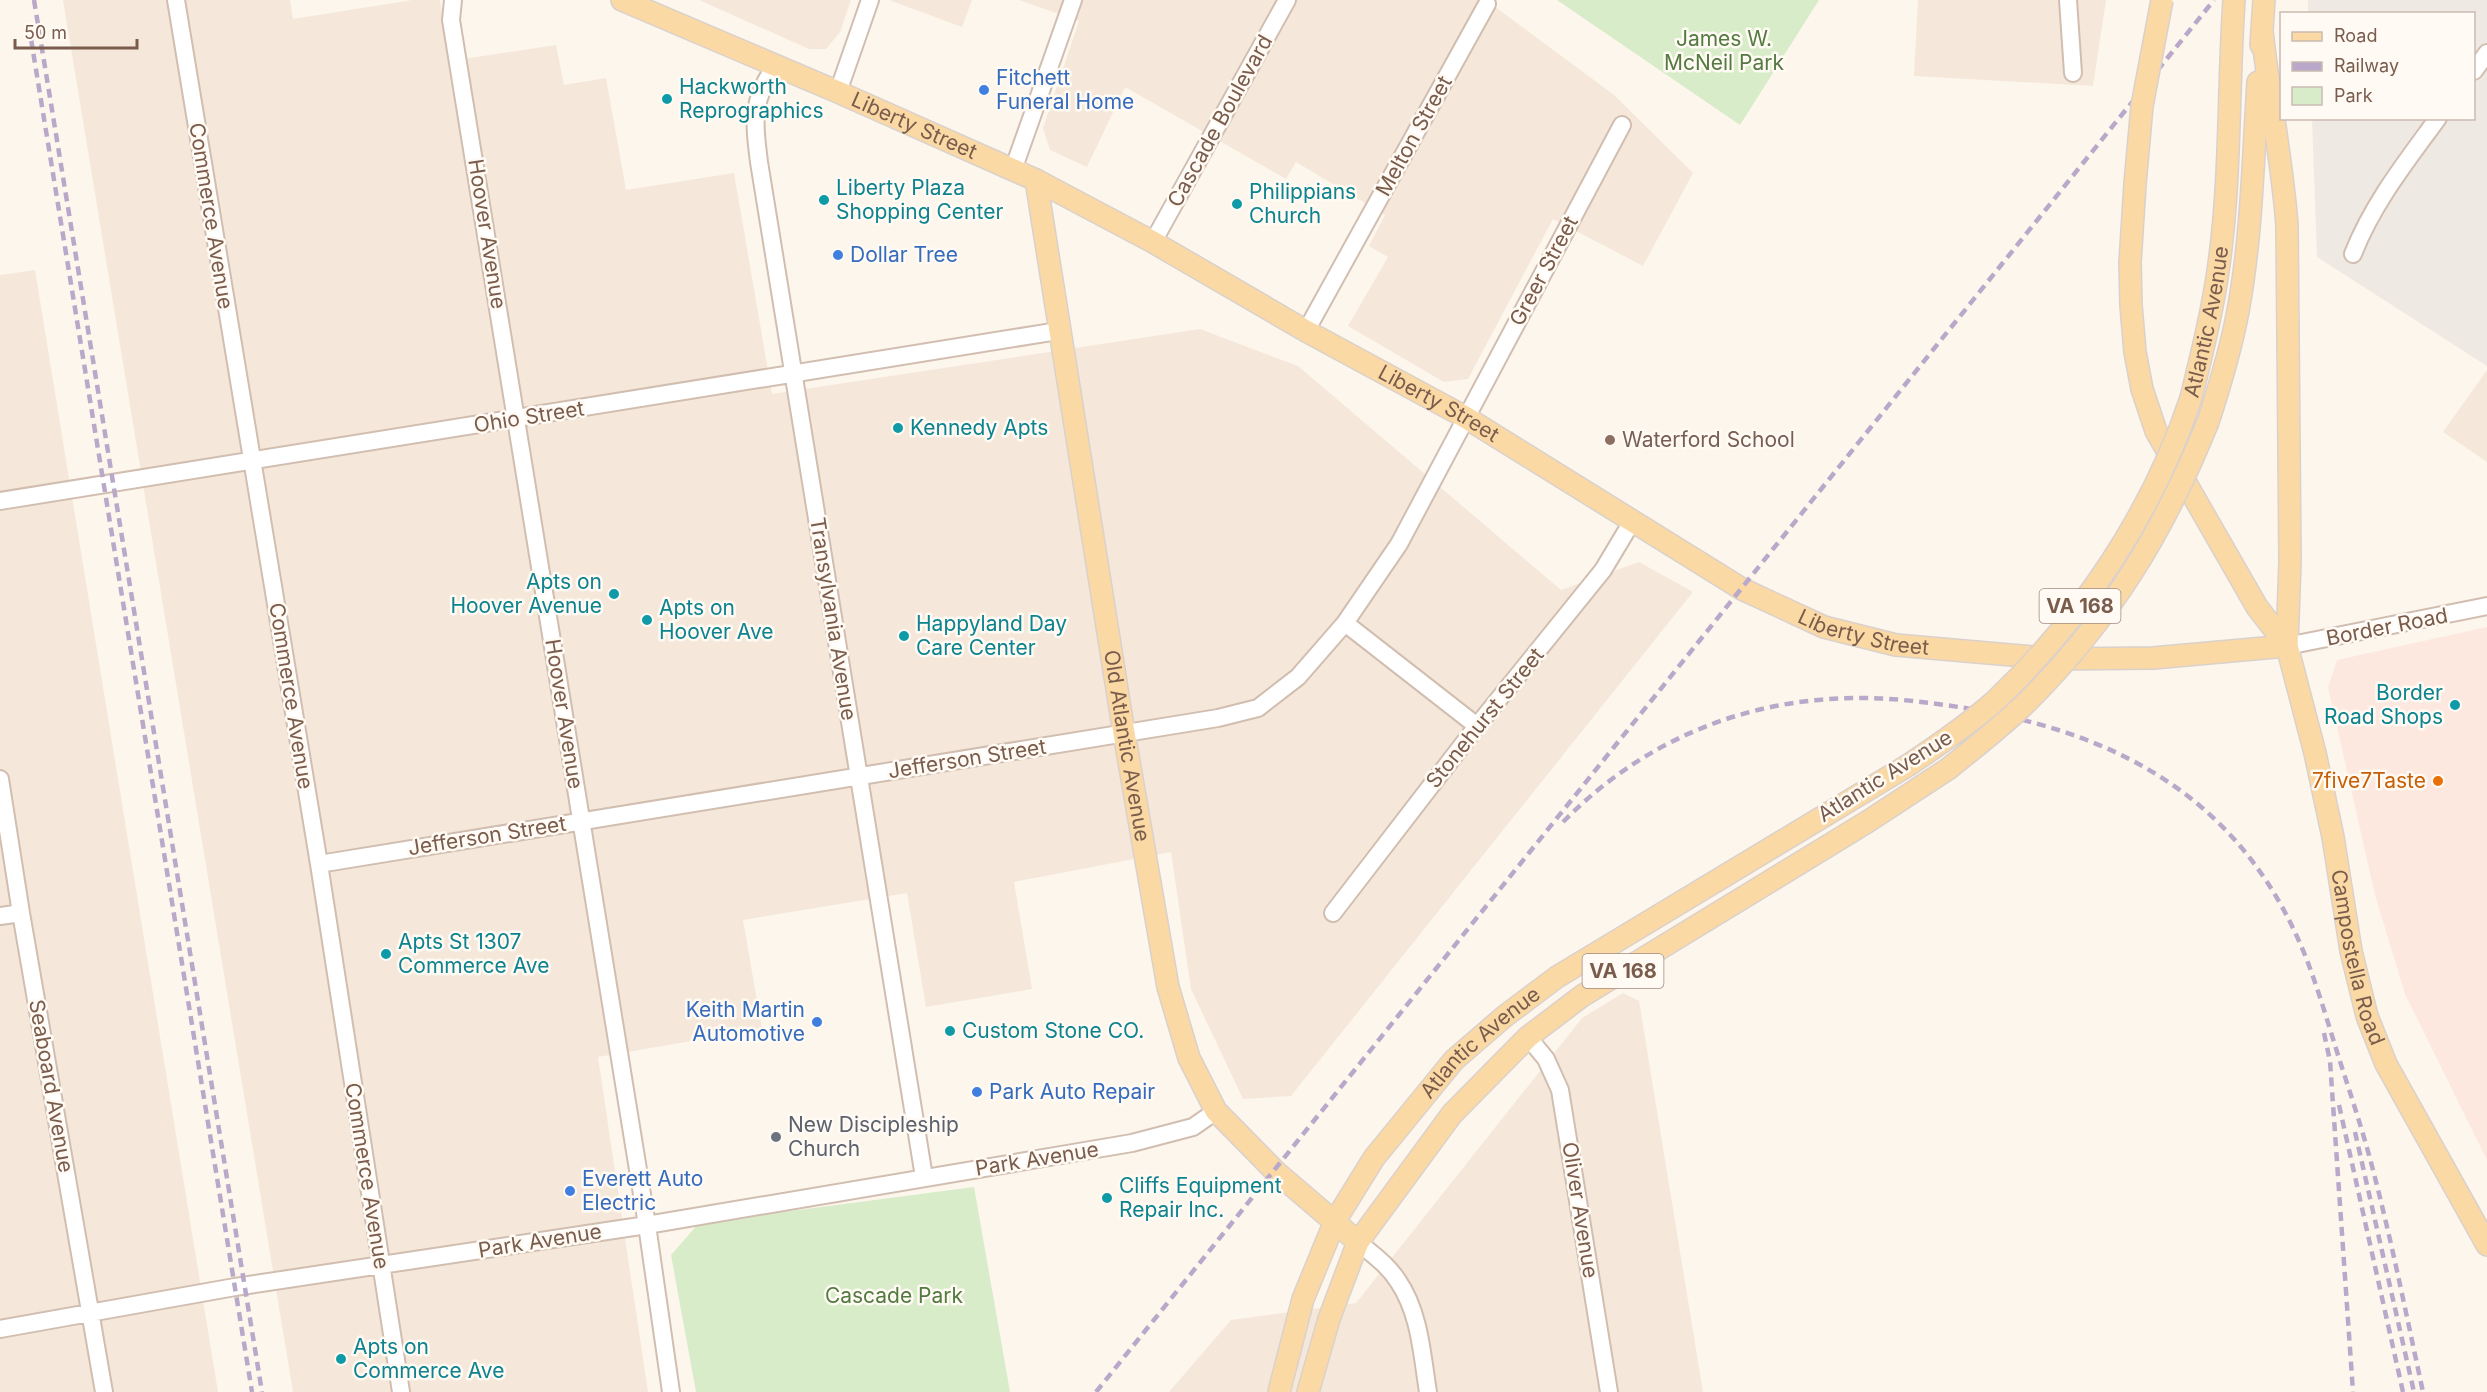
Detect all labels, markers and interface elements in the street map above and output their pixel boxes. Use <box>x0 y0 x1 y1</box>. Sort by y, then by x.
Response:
scale bar <box>15 12 136 50</box>
legend <box>2280 12 2475 120</box>
text: 50 m <box>24 22 67 43</box>
text: Road <box>2334 25 2377 46</box>
park label: James W. McNeil Park <box>1664 26 1785 75</box>
street label: Cascade Boulevard <box>1162 30 1277 211</box>
text: Railway <box>2334 55 2399 76</box>
place label: Fitchett Funeral Home <box>996 65 1134 114</box>
street label: Melton Street <box>1370 71 1457 200</box>
place label: Hackworth Reprographics <box>679 74 823 123</box>
marker: Fitchett Funeral Home <box>977 83 991 97</box>
text: Park <box>2334 85 2373 106</box>
street label: Liberty Street <box>848 87 981 164</box>
marker: Hackworth Reprographics <box>660 92 674 106</box>
street label: Commerce Avenue <box>184 121 239 311</box>
street label: Hoover Avenue <box>463 157 512 311</box>
place label: Liberty Plaza Shopping Center <box>836 175 1003 224</box>
place label: Philippians Church <box>1249 179 1356 228</box>
marker: Liberty Plaza Shopping Center <box>817 193 831 207</box>
marker: Philippians Church <box>1230 197 1244 211</box>
street label: Greer Street <box>1504 211 1583 330</box>
place label: Dollar Tree <box>850 242 958 267</box>
street label: Atlantic Avenue <box>2179 245 2233 400</box>
marker: Dollar Tree <box>831 248 845 262</box>
street label: Liberty Street <box>1374 359 1504 447</box>
street label: Ohio Street <box>472 395 586 438</box>
place label: Kennedy Apts <box>910 415 1048 440</box>
marker: Kennedy Apts <box>891 421 905 435</box>
place label: Waterford School <box>1622 427 1795 452</box>
marker: Waterford School <box>1603 433 1617 447</box>
street label: Transylvania Avenue <box>805 516 862 722</box>
place label: Apts on Hoover Avenue <box>450 569 602 618</box>
marker: Apts on Hoover Avenue <box>607 587 621 601</box>
road number: VA 168 <box>2040 589 2120 623</box>
place label: Apts on Hoover Ave <box>659 595 774 644</box>
street label: Commerce Avenue <box>264 601 319 791</box>
street label: Border Road <box>2324 602 2450 651</box>
street label: Liberty Street <box>1794 604 1930 660</box>
place label: Happyland Day Care Center <box>916 611 1067 660</box>
marker: Apts on Hoover Ave <box>640 613 654 627</box>
marker: Happyland Day Care Center <box>897 629 911 643</box>
street label: Hoover Avenue <box>540 637 589 791</box>
street label: Stonehurst Street <box>1420 642 1549 793</box>
street label: Old Atlantic Avenue <box>1099 648 1156 843</box>
place label: Border Road Shops <box>2324 680 2443 729</box>
marker: Border Road Shops <box>2448 698 2462 712</box>
street label: Atlantic Avenue <box>1813 724 1957 827</box>
street label: Jefferson Street <box>886 734 1048 783</box>
place label: 7five7Taste <box>2312 768 2426 793</box>
marker: 7five7Taste <box>2431 774 2445 788</box>
street label: Jefferson Street <box>406 811 568 860</box>
street label: Campostella Road <box>2326 868 2390 1049</box>
place label: Apts St 1307 Commerce Ave <box>398 929 549 978</box>
marker: Apts St 1307 Commerce Ave <box>379 947 393 961</box>
road number: VA 168 <box>1582 954 1664 988</box>
street label: Atlantic Avenue <box>1415 981 1545 1103</box>
street label: Seaboard Avenue <box>24 997 79 1174</box>
place label: Keith Martin Automotive <box>686 997 805 1046</box>
marker: Keith Martin Automotive <box>810 1015 824 1029</box>
place label: Custom Stone CO. <box>962 1018 1144 1043</box>
marker: Custom Stone CO. <box>943 1024 957 1038</box>
place label: Park Auto Repair <box>989 1079 1155 1104</box>
street label: Commerce Avenue <box>340 1081 395 1271</box>
marker: Park Auto Repair <box>970 1085 984 1099</box>
place label: New Discipleship Church <box>788 1112 959 1161</box>
marker: New Discipleship Church <box>769 1130 783 1144</box>
street label: Park Avenue <box>973 1136 1100 1181</box>
street label: Oliver Avenue <box>1557 1140 1604 1280</box>
place label: Everett Auto Electric <box>582 1166 703 1215</box>
place label: Cliffs Equipment Repair Inc. <box>1119 1173 1282 1222</box>
marker: Everett Auto Electric <box>563 1184 577 1198</box>
marker: Cliffs Equipment Repair Inc. <box>1100 1191 1114 1205</box>
street label: Park Avenue <box>476 1218 603 1263</box>
park label: Cascade Park <box>825 1283 964 1308</box>
place label: Apts on Commerce Ave <box>353 1334 504 1383</box>
marker: Apts on Commerce Ave <box>334 1352 348 1366</box>

